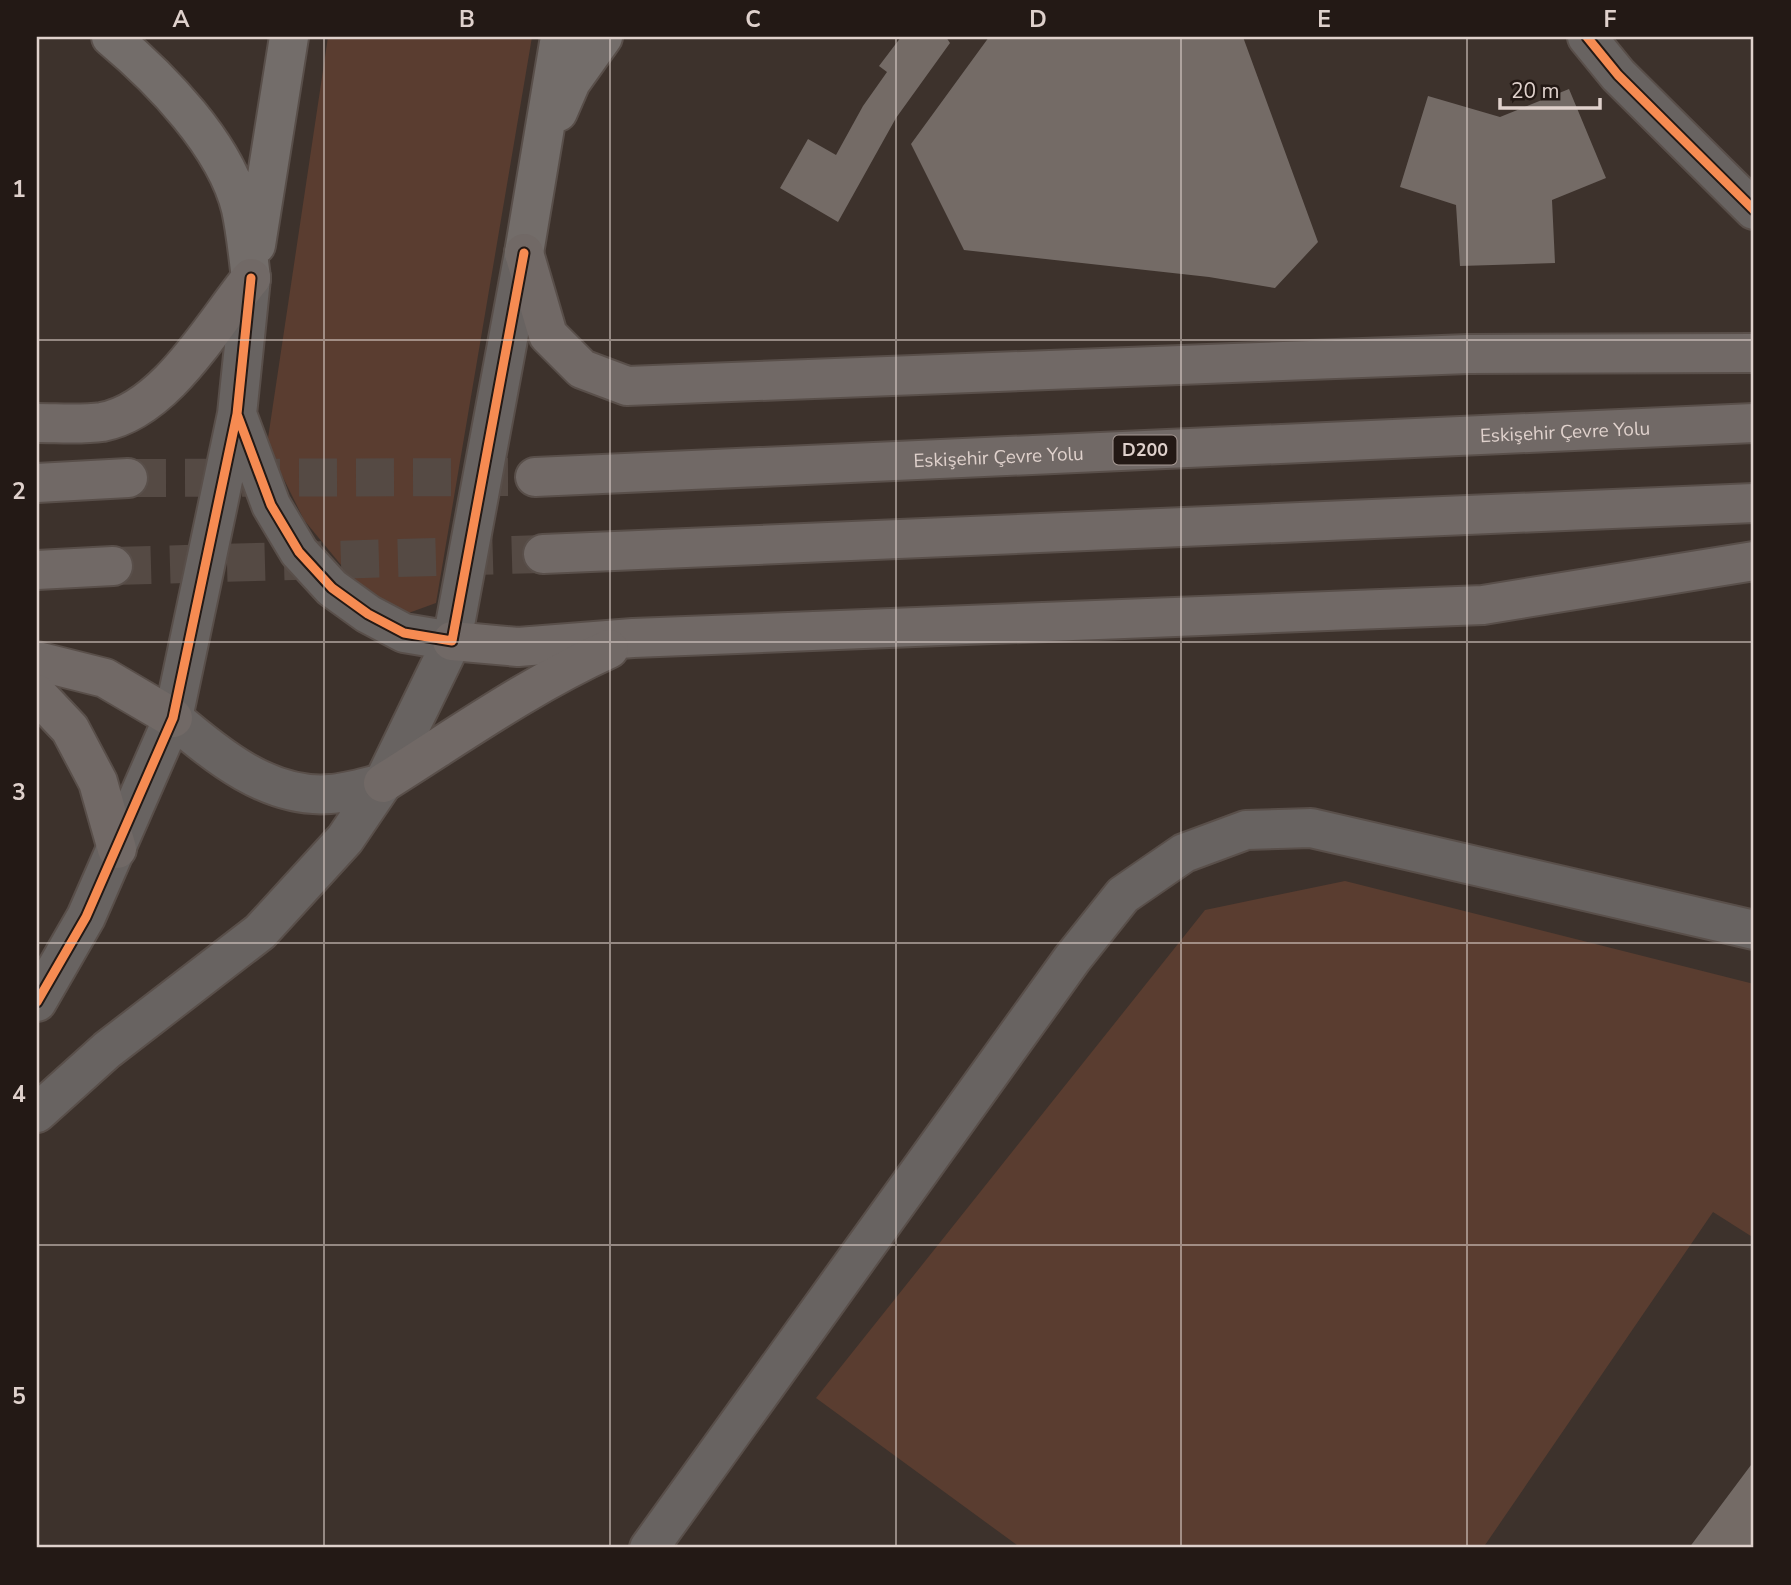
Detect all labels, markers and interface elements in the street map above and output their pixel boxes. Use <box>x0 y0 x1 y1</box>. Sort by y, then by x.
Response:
text: A <box>172 4 190 35</box>
text: B <box>459 4 475 35</box>
text: C <box>745 4 761 35</box>
text: D <box>1029 4 1047 35</box>
text: E <box>1317 4 1331 35</box>
text: F <box>1604 4 1617 35</box>
scale bar <box>1500 66 1600 110</box>
text: 20 m <box>1511 77 1560 105</box>
text: 1 <box>12 174 26 205</box>
street label: Eskişehir Çevre Yolu <box>1479 416 1651 449</box>
road number: D200 <box>1114 436 1176 464</box>
street label: Eskişehir Çevre Yolu <box>913 441 1084 474</box>
text: 2 <box>12 476 26 507</box>
text: 3 <box>12 777 26 808</box>
text: 4 <box>12 1079 26 1110</box>
text: 5 <box>12 1381 26 1412</box>

